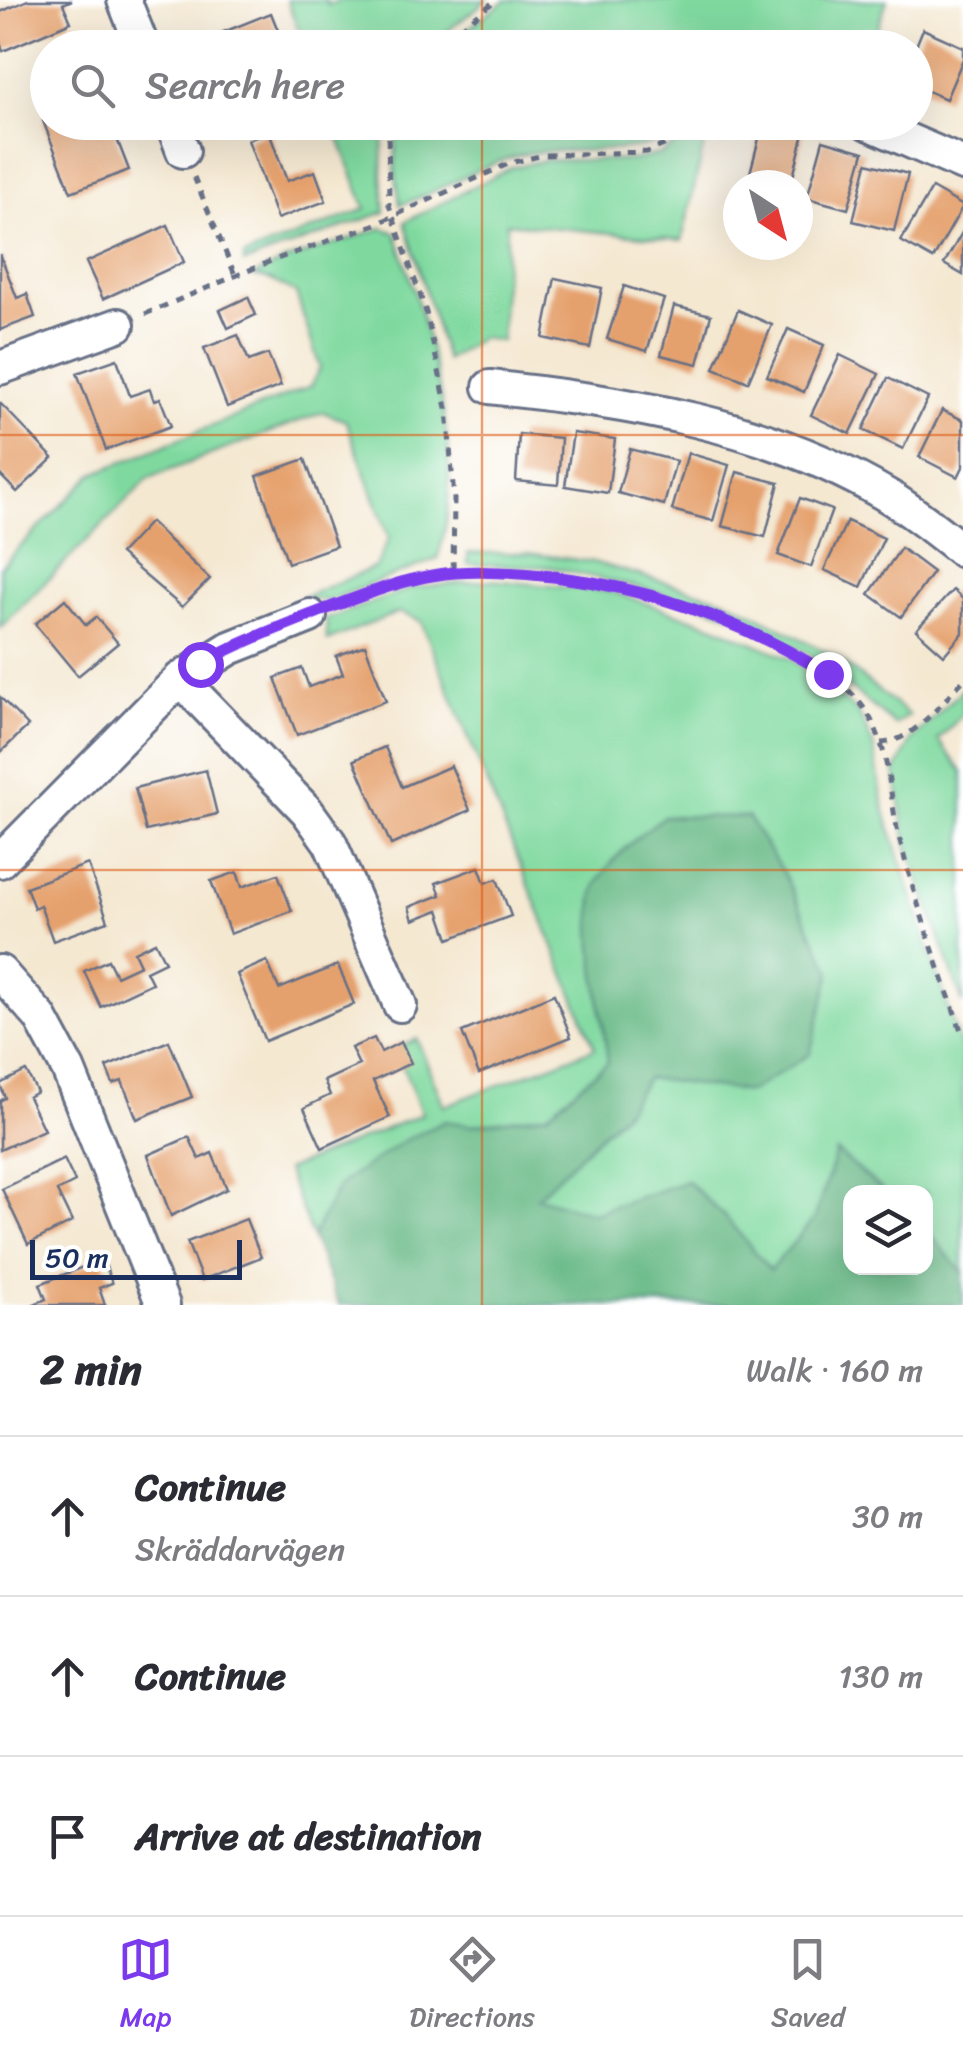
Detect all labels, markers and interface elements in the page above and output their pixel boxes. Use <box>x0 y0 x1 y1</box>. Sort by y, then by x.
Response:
search box <box>30 30 933 140</box>
text: Search here <box>145 52 345 119</box>
icon: search <box>65 58 120 113</box>
north arrow <box>723 170 813 260</box>
route start <box>178 642 224 688</box>
route end <box>806 652 852 698</box>
map controls <box>843 1185 933 1275</box>
button: layers <box>843 1185 933 1275</box>
text: 50 m <box>45 1233 109 1282</box>
scale bar <box>30 1235 242 1280</box>
text: 2 min <box>40 1333 142 1407</box>
text: Walk · 160 m <box>746 1342 923 1399</box>
text: Continue <box>135 1454 286 1521</box>
text: 30 m <box>852 1488 923 1545</box>
icon: ahead <box>40 1489 95 1544</box>
text: Skräddarvägen <box>135 1521 345 1578</box>
text: Continue <box>135 1643 286 1710</box>
text: 130 m <box>839 1648 923 1705</box>
icon: ahead <box>40 1649 95 1704</box>
text: Arrive at destination <box>135 1803 482 1870</box>
icon: arrive <box>40 1809 95 1864</box>
tab: Map <box>118 1932 173 2041</box>
tab: Directions <box>409 1932 535 2041</box>
tab: Saved <box>771 1932 845 2041</box>

